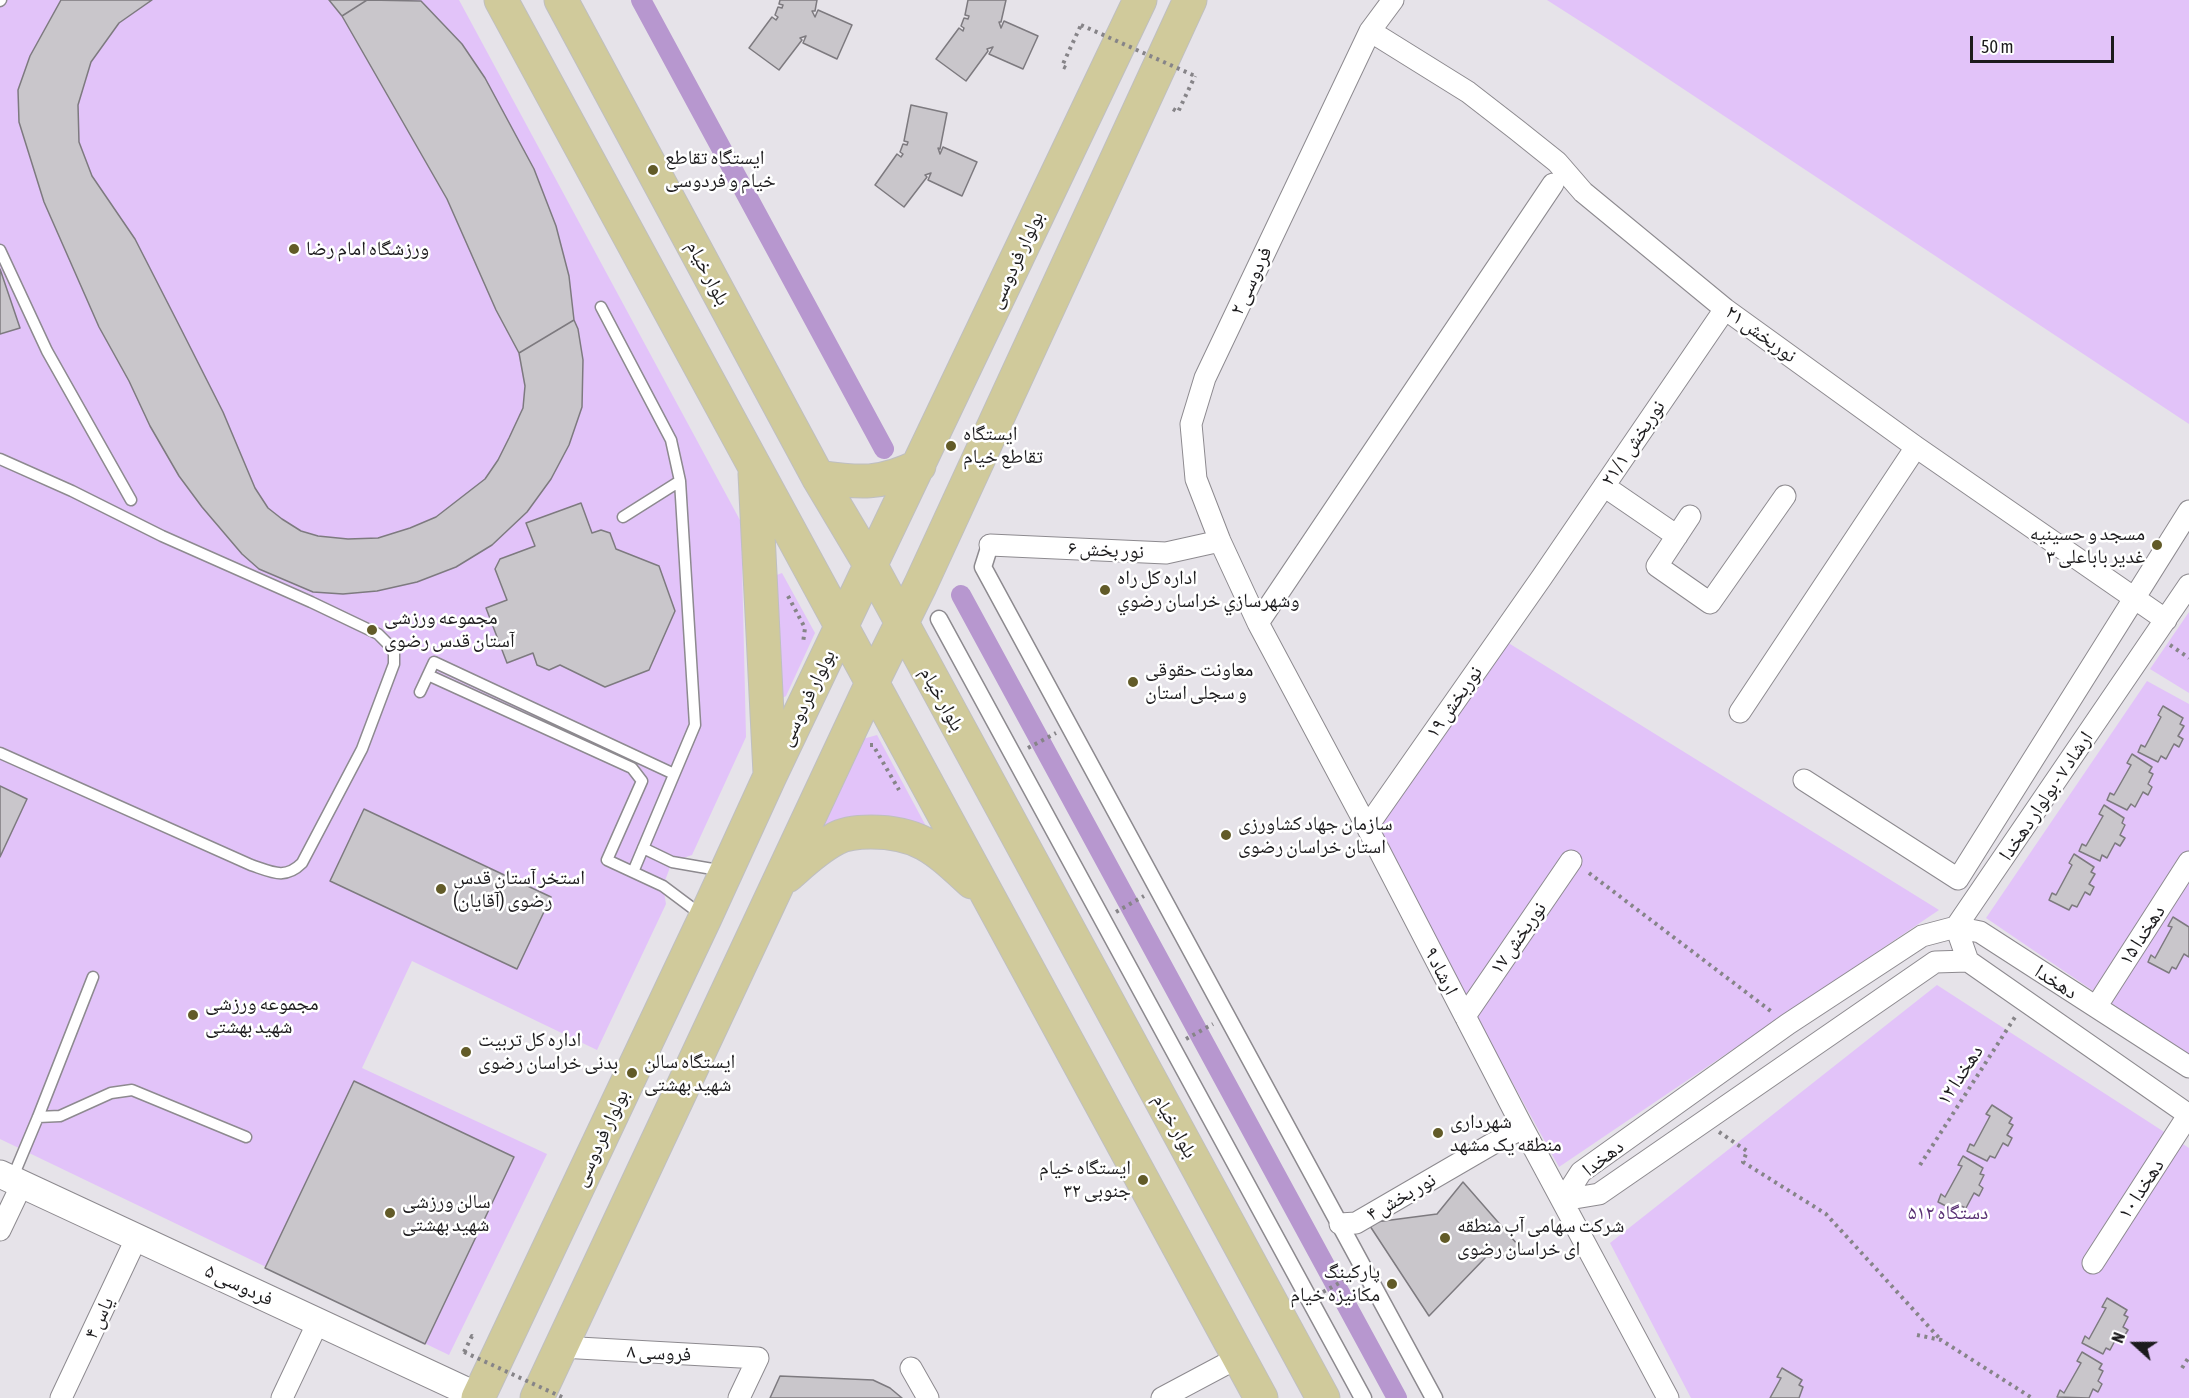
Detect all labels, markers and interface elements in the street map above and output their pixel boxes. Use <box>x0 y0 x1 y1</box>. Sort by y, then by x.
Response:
scale bar <box>1973 24 2117 62</box>
text: 50 m <box>1981 36 2013 57</box>
place label: ایستگاه تقاطع خیام و فردوسی <box>665 146 776 193</box>
marker: ایستگاه تقاطع خیام و فردوسی <box>646 163 660 177</box>
street label: بولوار فردوسی <box>983 207 1049 313</box>
place label: ورزشگاه امام رضا <box>306 237 429 261</box>
street label: بلوار خیام <box>681 237 735 309</box>
marker: ورزشگاه امام رضا <box>287 242 301 256</box>
street label: فردوسی ۲ <box>1225 243 1277 319</box>
street label: نوربخش ۲۱ <box>1721 300 1801 368</box>
street label: نوربخش ۲۱/۱ <box>1596 396 1670 490</box>
place label: ایستگاه تقاطع خیام <box>963 422 1043 469</box>
marker: ایستگاه تقاطع خیام <box>944 439 958 453</box>
place label: مسجد و حسینیه غدیر باباعلی ۳ <box>2030 522 2145 569</box>
street label: نور بخش ۶ <box>1067 536 1145 564</box>
marker: مسجد و حسینیه غدیر باباعلی ۳ <box>2150 538 2164 552</box>
place label: اداره كل راه وشهرسازي خراسان رضوي <box>1117 566 1300 613</box>
marker: اداره كل راه وشهرسازي خراسان رضوي <box>1098 583 1112 597</box>
place label: مجموعه ورزشی آستان قدس رضوی <box>384 606 515 653</box>
marker: مجموعه ورزشی آستان قدس رضوی <box>365 623 379 637</box>
street label: بولوار فردوسی <box>773 646 841 750</box>
place label: معاونت حقوقی و سجلی استان <box>1145 658 1253 705</box>
street label: نوربخش ۱۹ <box>1421 661 1487 743</box>
street label: بلوار خیام <box>915 663 969 735</box>
marker: معاونت حقوقی و سجلی استان <box>1126 675 1140 689</box>
street label: ارشاد ۷ - بولوار دهخدا <box>1994 727 2098 865</box>
place label: سازمان جهاد کشاورزی استان خراسان رضوی <box>1238 812 1393 859</box>
marker: سازمان جهاد کشاورزی استان خراسان رضوی <box>1219 828 1233 842</box>
place label: استخر آستان قدس رضوی (آقایان) <box>453 866 585 913</box>
marker: استخر آستان قدس رضوی (آقایان) <box>434 882 448 896</box>
street label: نوربخش ۱۷ <box>1485 897 1551 979</box>
street label: دهخدا ۱۵ <box>2114 900 2170 970</box>
street label: ارشاد ۹ <box>1419 943 1463 999</box>
street label: دهخدا <box>2030 959 2082 1005</box>
place label: مجموعه ورزشی شهید بهشتی <box>205 992 319 1039</box>
marker: مجموعه ورزشی شهید بهشتی <box>186 1008 200 1022</box>
place label: اداره کل تربیت بدنی خراسان رضوی <box>478 1028 618 1075</box>
street label: دهخدا ۱۲ <box>1932 1040 1988 1110</box>
marker: اداره کل تربیت بدنی خراسان رضوی <box>459 1045 473 1059</box>
place label: ایستگاه سالن شهید بهشتی <box>644 1050 735 1097</box>
marker: ایستگاه سالن شهید بهشتی <box>625 1066 639 1080</box>
street label: بولوار فردوسی <box>568 1085 634 1191</box>
street label: بلوار خیام <box>1148 1090 1202 1162</box>
place label: شهرداری منطقه یک مشهد <box>1450 1110 1562 1157</box>
marker: شهرداری منطقه یک مشهد <box>1431 1126 1445 1140</box>
street label: دهخدا <box>1577 1134 1629 1182</box>
street label: دهخدا ۱۰ <box>2113 1154 2169 1224</box>
place label: ایستگاه خیام جنوبی ۳۲ <box>1039 1156 1131 1203</box>
street label: نور بخش ۴ <box>1362 1168 1440 1226</box>
marker: ایستگاه خیام جنوبی ۳۲ <box>1136 1173 1150 1187</box>
place label: سالن ورزشی شهید بهشتی <box>402 1190 491 1237</box>
park label: ۵۱۲ دستگاه <box>1908 1201 1988 1225</box>
marker: سالن ورزشی شهید بهشتی <box>383 1206 397 1220</box>
place label: شرکت سهامی آب منطقه ای خراسان رضوی <box>1457 1214 1624 1261</box>
marker: شرکت سهامی آب منطقه ای خراسان رضوی <box>1438 1231 1452 1245</box>
street label: فردوسی ۵ <box>201 1259 277 1311</box>
place label: پارکینگ مکانیزه خیام <box>1290 1260 1380 1307</box>
marker: پارکینگ مکانیزه خیام <box>1385 1277 1399 1291</box>
street label: یاس ۴ <box>79 1293 119 1343</box>
north arrow <box>2105 1314 2165 1374</box>
text: N <box>2108 1330 2128 1345</box>
street label: فروسی ۸ <box>626 1339 692 1367</box>

